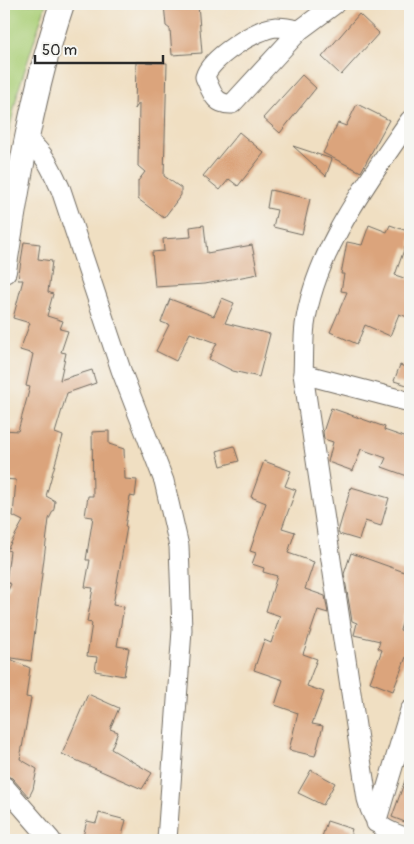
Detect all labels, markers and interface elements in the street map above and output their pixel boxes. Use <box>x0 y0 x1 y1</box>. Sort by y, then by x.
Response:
scale bar <box>35 32 162 64</box>
text: 50 m <box>42 41 77 60</box>

